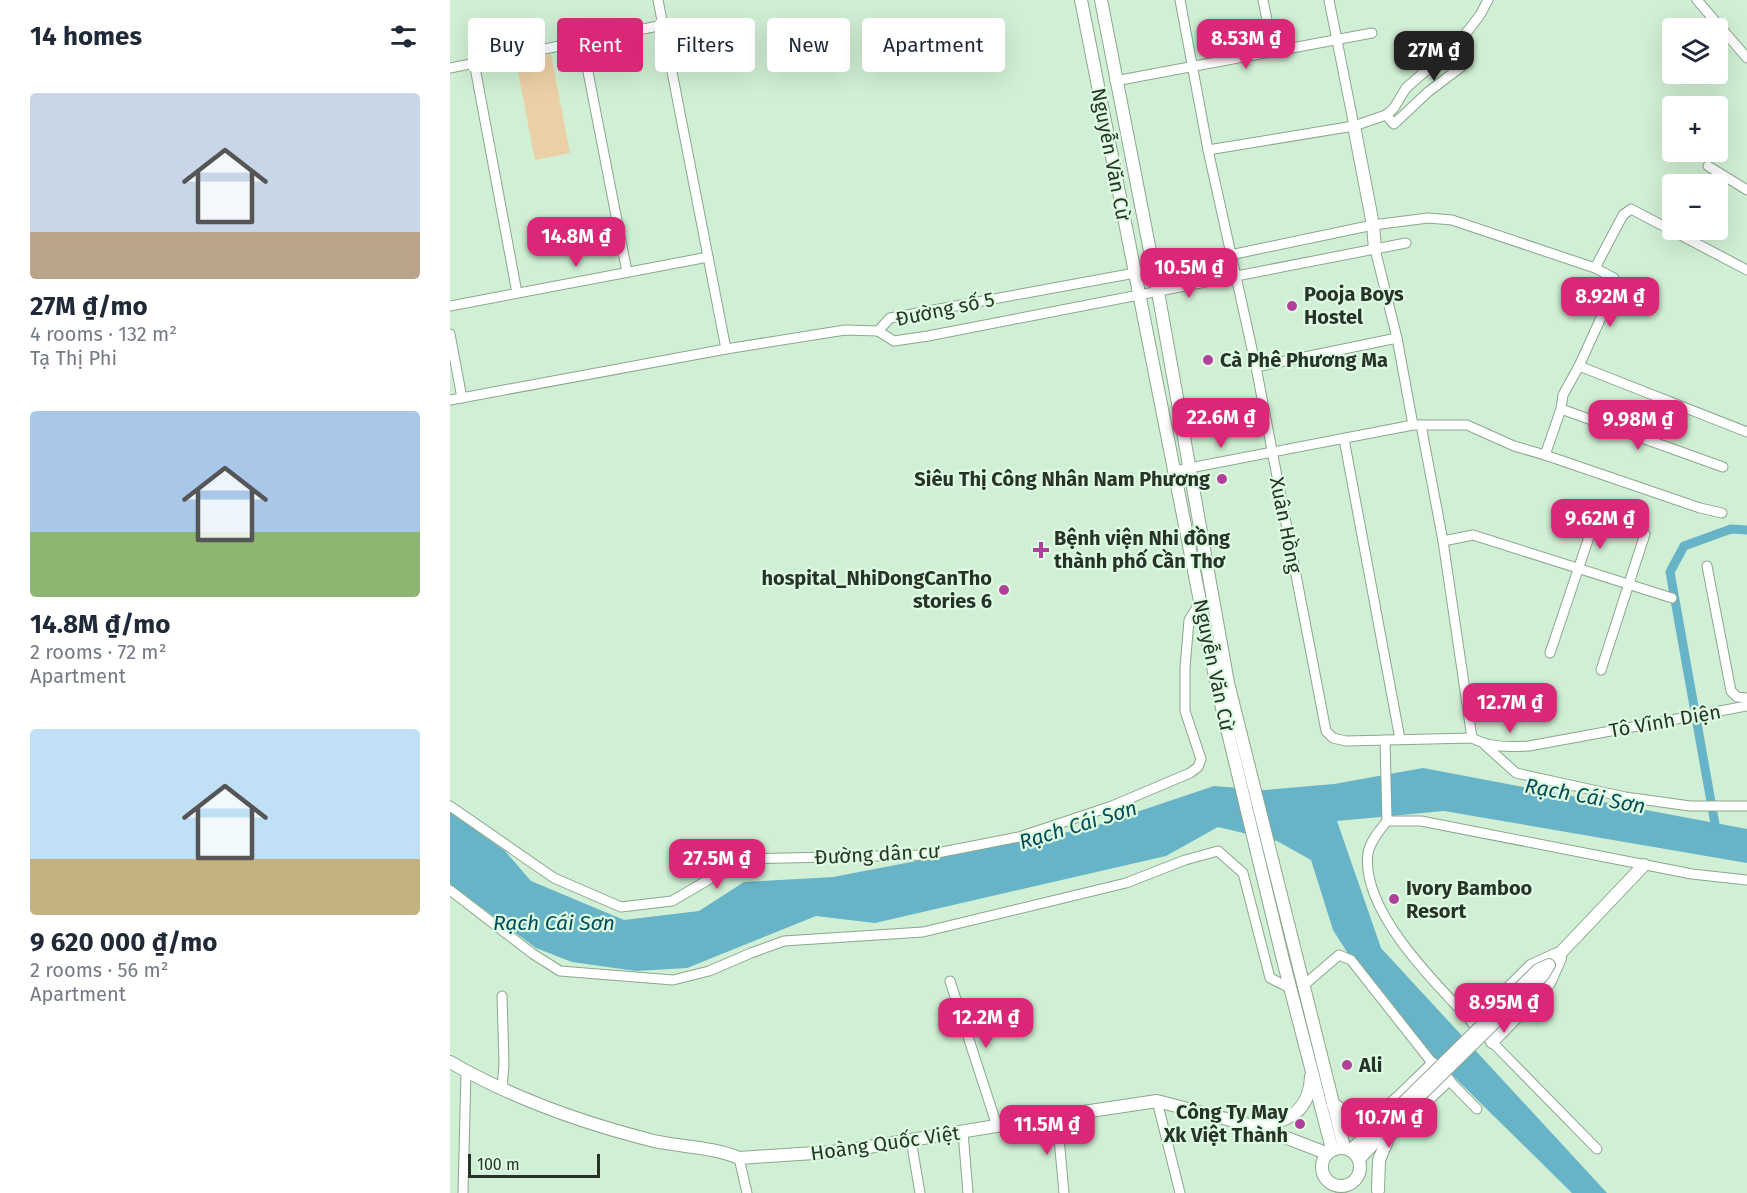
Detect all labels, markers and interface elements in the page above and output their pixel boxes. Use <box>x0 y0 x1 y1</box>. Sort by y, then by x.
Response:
chip: Buy <box>468 18 545 72</box>
chip: Rent <box>557 18 643 72</box>
chip: Filters <box>655 18 755 72</box>
chip: New <box>767 18 850 72</box>
chip: Apartment <box>862 18 1005 72</box>
map controls <box>1662 18 1728 240</box>
button: layers <box>1662 18 1728 84</box>
pin: 8.53M ₫ <box>1191 19 1301 70</box>
icon: filters <box>387 20 420 53</box>
text: 14 homes <box>30 21 142 52</box>
text: 8.53M ₫ <box>1211 26 1281 50</box>
pin: 27M ₫ <box>1392 31 1476 82</box>
text: 27M ₫ <box>1408 38 1460 62</box>
street label: Nguyễn Văn Cừ <box>1086 86 1136 223</box>
button: + <box>1662 96 1728 162</box>
icon: home <box>171 132 279 240</box>
button: − <box>1662 174 1728 240</box>
pin: 14.8M ₫ <box>521 217 631 268</box>
text: 14.8M ₫ <box>541 224 611 248</box>
pin: 10.5M ₫ <box>1134 248 1244 299</box>
text: 10.5M ₫ <box>1154 255 1224 279</box>
pin: 8.92M ₫ <box>1555 277 1665 328</box>
place label: Pooja Boys Hostel <box>1304 282 1404 329</box>
text: 8.92M ₫ <box>1575 284 1645 308</box>
street label: Đường số 5 <box>893 287 997 331</box>
text: 27M ₫/mo <box>30 291 148 322</box>
marker: Pooja Boys Hostel <box>1285 299 1299 313</box>
text: 4 rooms · 132 m² <box>30 322 177 346</box>
text: Tạ Thị Phi <box>30 346 117 370</box>
place label: Cà Phê Phương Ma <box>1220 348 1388 372</box>
marker: Cà Phê Phương Ma <box>1201 353 1215 367</box>
pin: 22.6M ₫ <box>1166 398 1276 449</box>
pin: 9.98M ₫ <box>1583 400 1693 451</box>
text: 22.6M ₫ <box>1186 405 1256 429</box>
text: 9.98M ₫ <box>1603 407 1674 431</box>
icon: home <box>171 450 279 558</box>
place label: Siêu Thị Công Nhân Nam Phương <box>914 467 1211 491</box>
marker: Siêu Thị Công Nhân Nam Phương <box>1215 472 1229 486</box>
street label: Xuân Hồng <box>1265 475 1307 576</box>
pin: 9.62M ₫ <box>1545 499 1655 550</box>
text: 9.62M ₫ <box>1565 506 1635 530</box>
place label: Bệnh viện Nhi đồng thành phố Cần Thơ <box>1054 525 1231 573</box>
marker: Bệnh viện Nhi đồng thành phố Cần Thơ <box>1032 541 1050 559</box>
place label: hospital_NhiDongCanTho stories 6 <box>761 566 992 613</box>
marker: hospital_NhiDongCanTho stories 6 <box>997 583 1011 597</box>
street label: Nguyễn Văn Cừ <box>1188 597 1240 734</box>
text: 14.8M ₫/mo <box>30 609 170 640</box>
text: 2 rooms · 72 m² <box>30 640 166 664</box>
text: Apartment <box>30 664 126 688</box>
pin: 12.7M ₫ <box>1455 683 1565 734</box>
text: 12.7M ₫ <box>1477 690 1543 714</box>
street label: Tô Vĩnh Diện <box>1607 699 1723 743</box>
icon: home <box>171 768 279 876</box>
water label: Rạch Cái Sơn <box>1523 773 1647 819</box>
water label: Rạch Cái Sơn <box>1016 795 1140 855</box>
pin: 27.5M ₫ <box>662 839 772 890</box>
street label: Đường dân cư <box>814 839 941 869</box>
text: 27.5M ₫ <box>683 846 751 870</box>
place label: Ivory Bamboo Resort <box>1406 876 1533 923</box>
marker: Ivory Bamboo Resort <box>1387 892 1401 906</box>
water label: Rạch Cái Sơn <box>493 910 615 936</box>
text: 9 620 000 ₫/mo <box>30 927 217 958</box>
text: 2 rooms · 56 m² <box>30 958 169 982</box>
text: Apartment <box>30 982 126 1006</box>
pin: 8.95M ₫ <box>1449 983 1559 1034</box>
text: 8.95M ₫ <box>1469 990 1539 1014</box>
pin: 12.2M ₫ <box>931 998 1041 1049</box>
text: 12.2M ₫ <box>952 1005 1020 1029</box>
place label: Ali <box>1358 1053 1382 1077</box>
marker: Ali <box>1340 1058 1354 1072</box>
pin: 10.7M ₫ <box>1334 1098 1444 1149</box>
place label: Công Ty May Xk Việt Thành <box>1163 1100 1289 1147</box>
pin: 11.5M ₫ <box>992 1105 1102 1156</box>
text: 10.7M ₫ <box>1355 1105 1423 1129</box>
text: 11.5M ₫ <box>1014 1112 1080 1136</box>
marker: Công Ty May Xk Việt Thành <box>1293 1117 1307 1131</box>
street label: Hoàng Quốc Việt <box>809 1121 962 1165</box>
scale bar <box>468 1151 600 1178</box>
text: 100 m <box>477 1155 520 1174</box>

